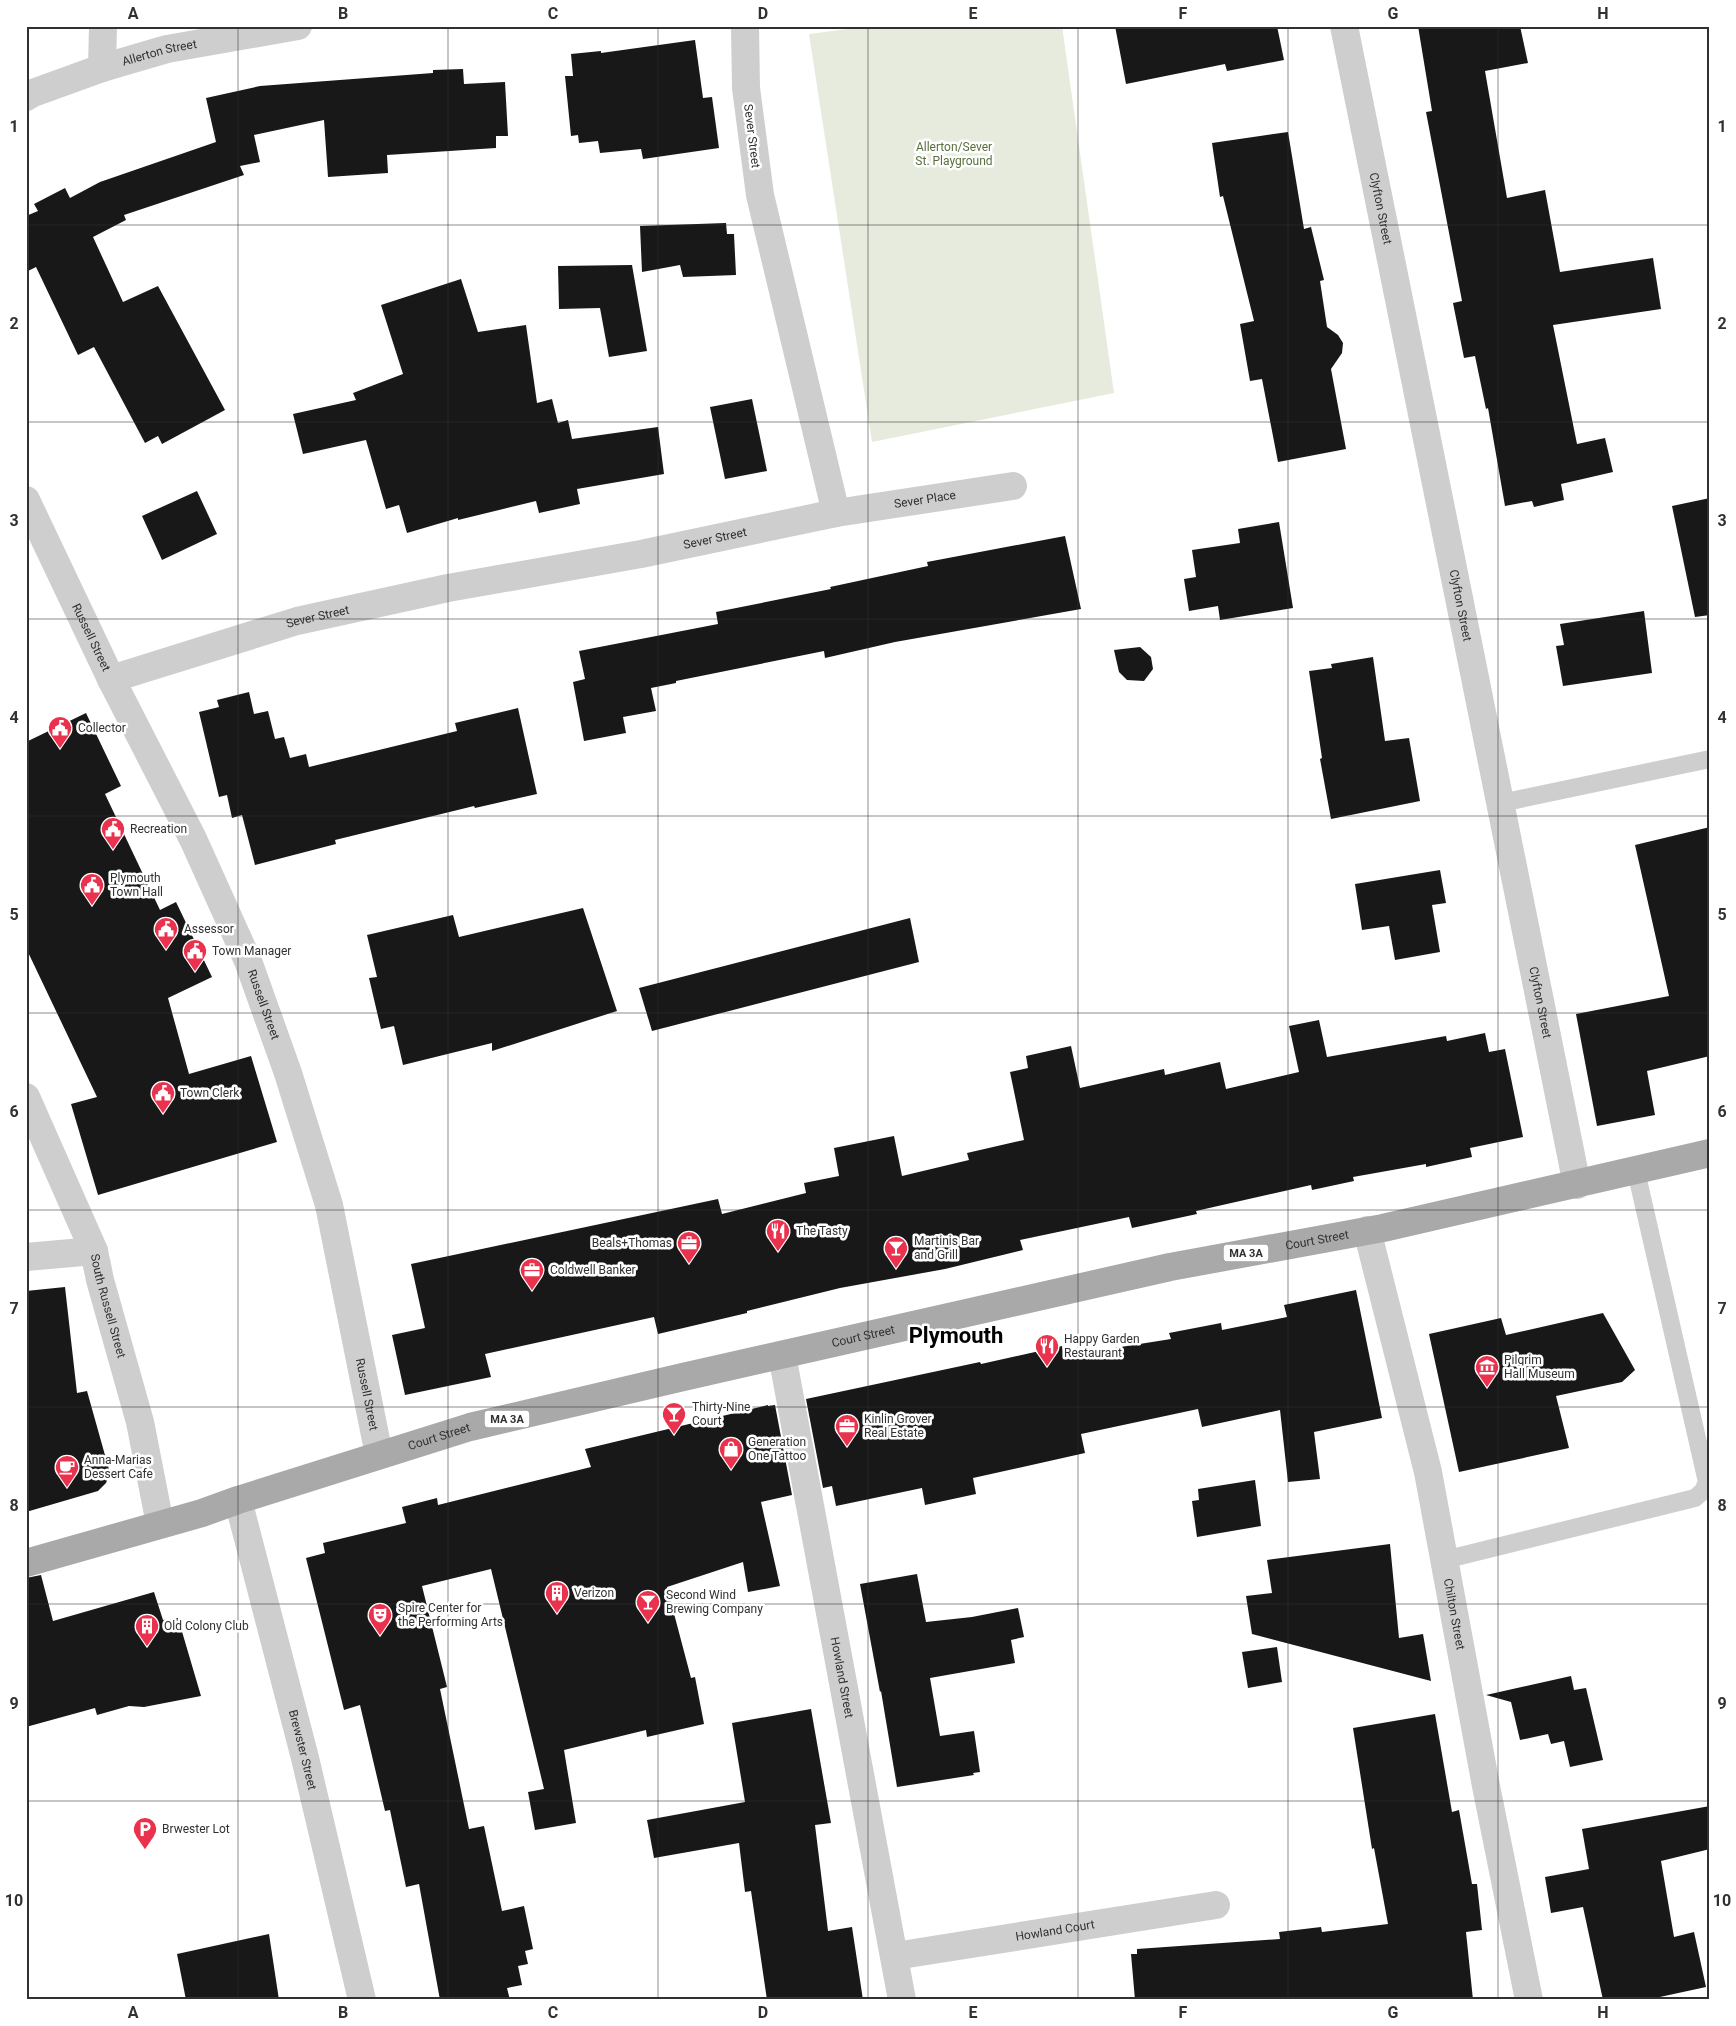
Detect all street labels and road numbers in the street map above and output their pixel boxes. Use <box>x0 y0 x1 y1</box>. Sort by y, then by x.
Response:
street label: Allerton Street <box>121 37 198 69</box>
street label: Sever Street <box>741 103 763 169</box>
street label: Clyfton Street <box>1367 171 1395 245</box>
street label: Sever Place <box>893 488 957 511</box>
street label: Sever Street <box>682 525 748 552</box>
street label: Clyfton Street <box>1446 568 1475 642</box>
street label: Russell Street <box>69 601 113 673</box>
street label: Sever Street <box>284 603 351 631</box>
street label: Clyfton Street <box>1526 965 1554 1040</box>
street label: Russell Street <box>245 968 282 1041</box>
street label: Court Street <box>1284 1227 1350 1253</box>
road number: MA 3A <box>1224 1244 1268 1262</box>
street label: South Russell Street <box>88 1252 129 1360</box>
street label: Court Street <box>830 1322 896 1350</box>
street label: Russell Street <box>353 1357 381 1432</box>
road number: MA 3A <box>484 1410 530 1428</box>
street label: Court Street <box>406 1420 472 1453</box>
street label: Chilton Street <box>1441 1577 1468 1651</box>
street label: Howland Street <box>828 1636 856 1719</box>
street label: Brewster Street <box>286 1708 319 1791</box>
street label: Howland Court <box>1014 1917 1096 1944</box>

